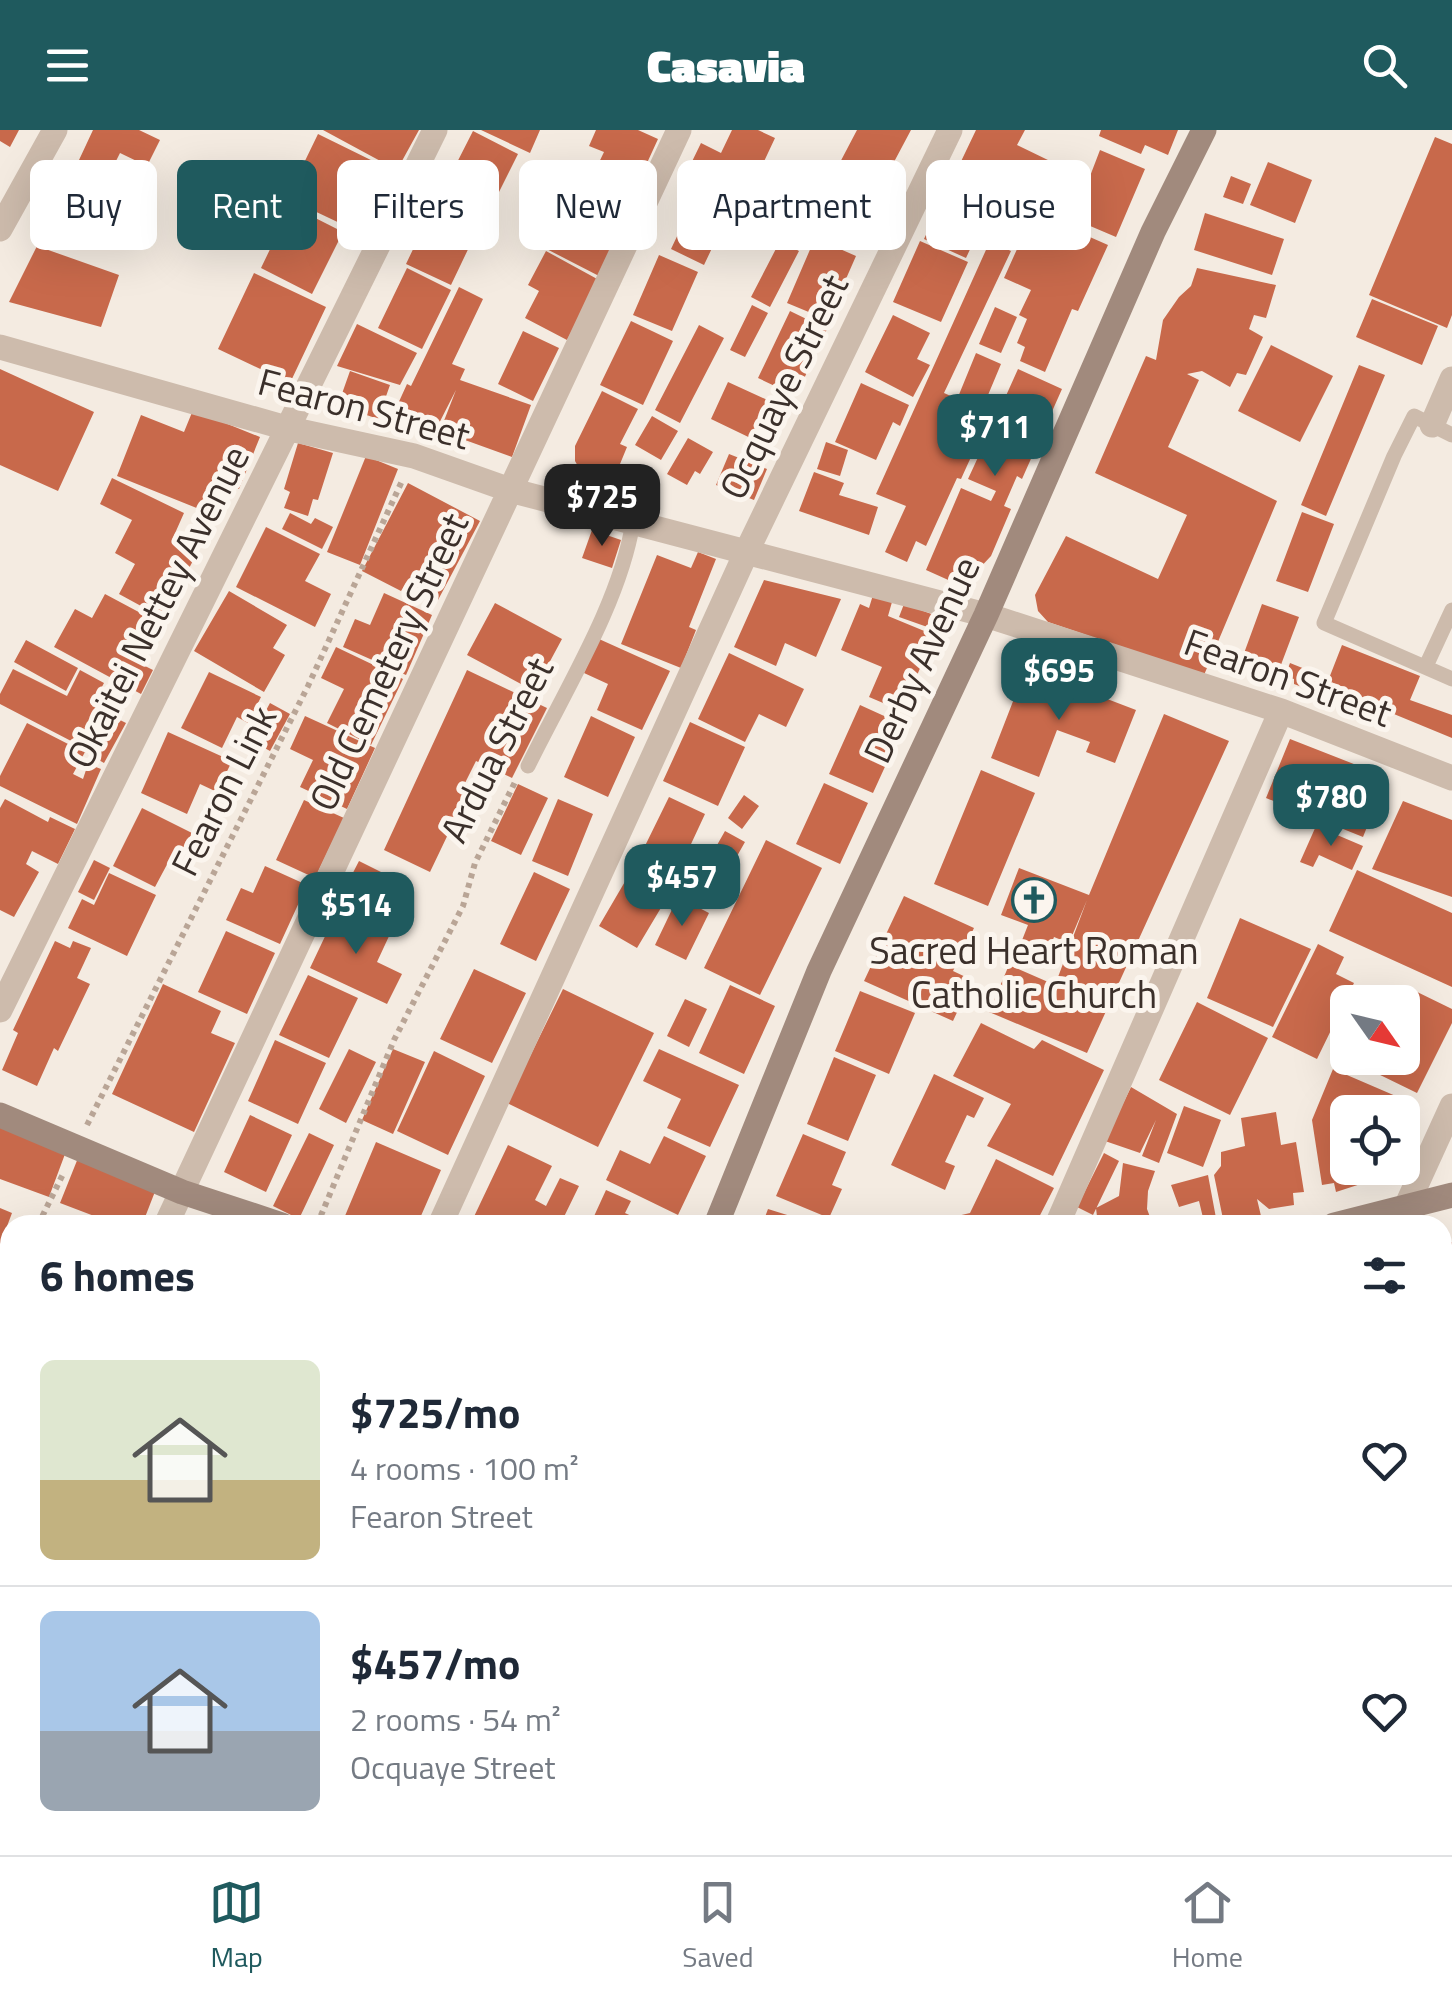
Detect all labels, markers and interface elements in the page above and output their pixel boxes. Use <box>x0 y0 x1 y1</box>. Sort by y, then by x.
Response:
text: Casavia <box>647 31 805 99</box>
icon: menu <box>40 38 95 93</box>
icon: search <box>1357 38 1412 93</box>
chip: Buy <box>30 160 157 250</box>
chip: Rent <box>177 160 317 250</box>
chip: Filters <box>337 160 499 250</box>
chip: New <box>519 160 657 250</box>
chip: Apartment <box>677 160 906 250</box>
chip: House <box>926 160 1091 250</box>
street label: Ocquaye Street <box>704 264 863 509</box>
street label: Fearon Street <box>252 352 477 464</box>
pin: $711 <box>936 394 1054 479</box>
text: $711 <box>959 402 1031 450</box>
street label: Okaitei Nettey Avenue <box>51 435 264 778</box>
pin: $725 <box>543 464 661 549</box>
text: $725 <box>566 472 638 520</box>
street label: Old Cemetery Street <box>294 503 483 820</box>
street label: Derby Avenue <box>848 547 994 772</box>
street label: Fearon Street <box>1176 613 1400 741</box>
pin: $695 <box>1000 638 1118 723</box>
text: $695 <box>1023 646 1095 694</box>
street label: Ardua Street <box>425 647 568 852</box>
street label: Fearon Link <box>155 695 291 886</box>
pin: $780 <box>1272 764 1390 849</box>
text: $780 <box>1295 772 1367 820</box>
pin: $457 <box>623 844 741 929</box>
text: $457 <box>646 852 718 900</box>
pin: $514 <box>297 872 415 957</box>
church icon: Sacred Heart Roman Catholic Church <box>1011 877 1057 923</box>
text: $514 <box>320 880 392 928</box>
place label: Sacred Heart Roman Catholic Church <box>869 921 1199 1023</box>
north arrow <box>1330 985 1420 1075</box>
map controls <box>1330 985 1420 1185</box>
button: locate <box>1330 1095 1420 1185</box>
text: 6 homes <box>40 1243 195 1307</box>
icon: filters <box>1357 1248 1412 1303</box>
text: $725/mo <box>350 1380 520 1444</box>
icon: home <box>120 1400 240 1520</box>
icon: heart <box>1357 1433 1412 1488</box>
text: 4 rooms · 100 m² <box>350 1444 579 1492</box>
text: Fearon Street <box>350 1492 533 1540</box>
text: $457/mo <box>350 1631 520 1695</box>
icon: home <box>120 1651 240 1771</box>
icon: heart <box>1357 1684 1412 1739</box>
text: 2 rooms · 54 m² <box>350 1695 561 1743</box>
text: Ocquaye Street <box>350 1743 555 1791</box>
tab: Map <box>209 1875 264 1978</box>
tab: Saved <box>682 1875 754 1978</box>
tab: Home <box>1172 1875 1243 1978</box>

